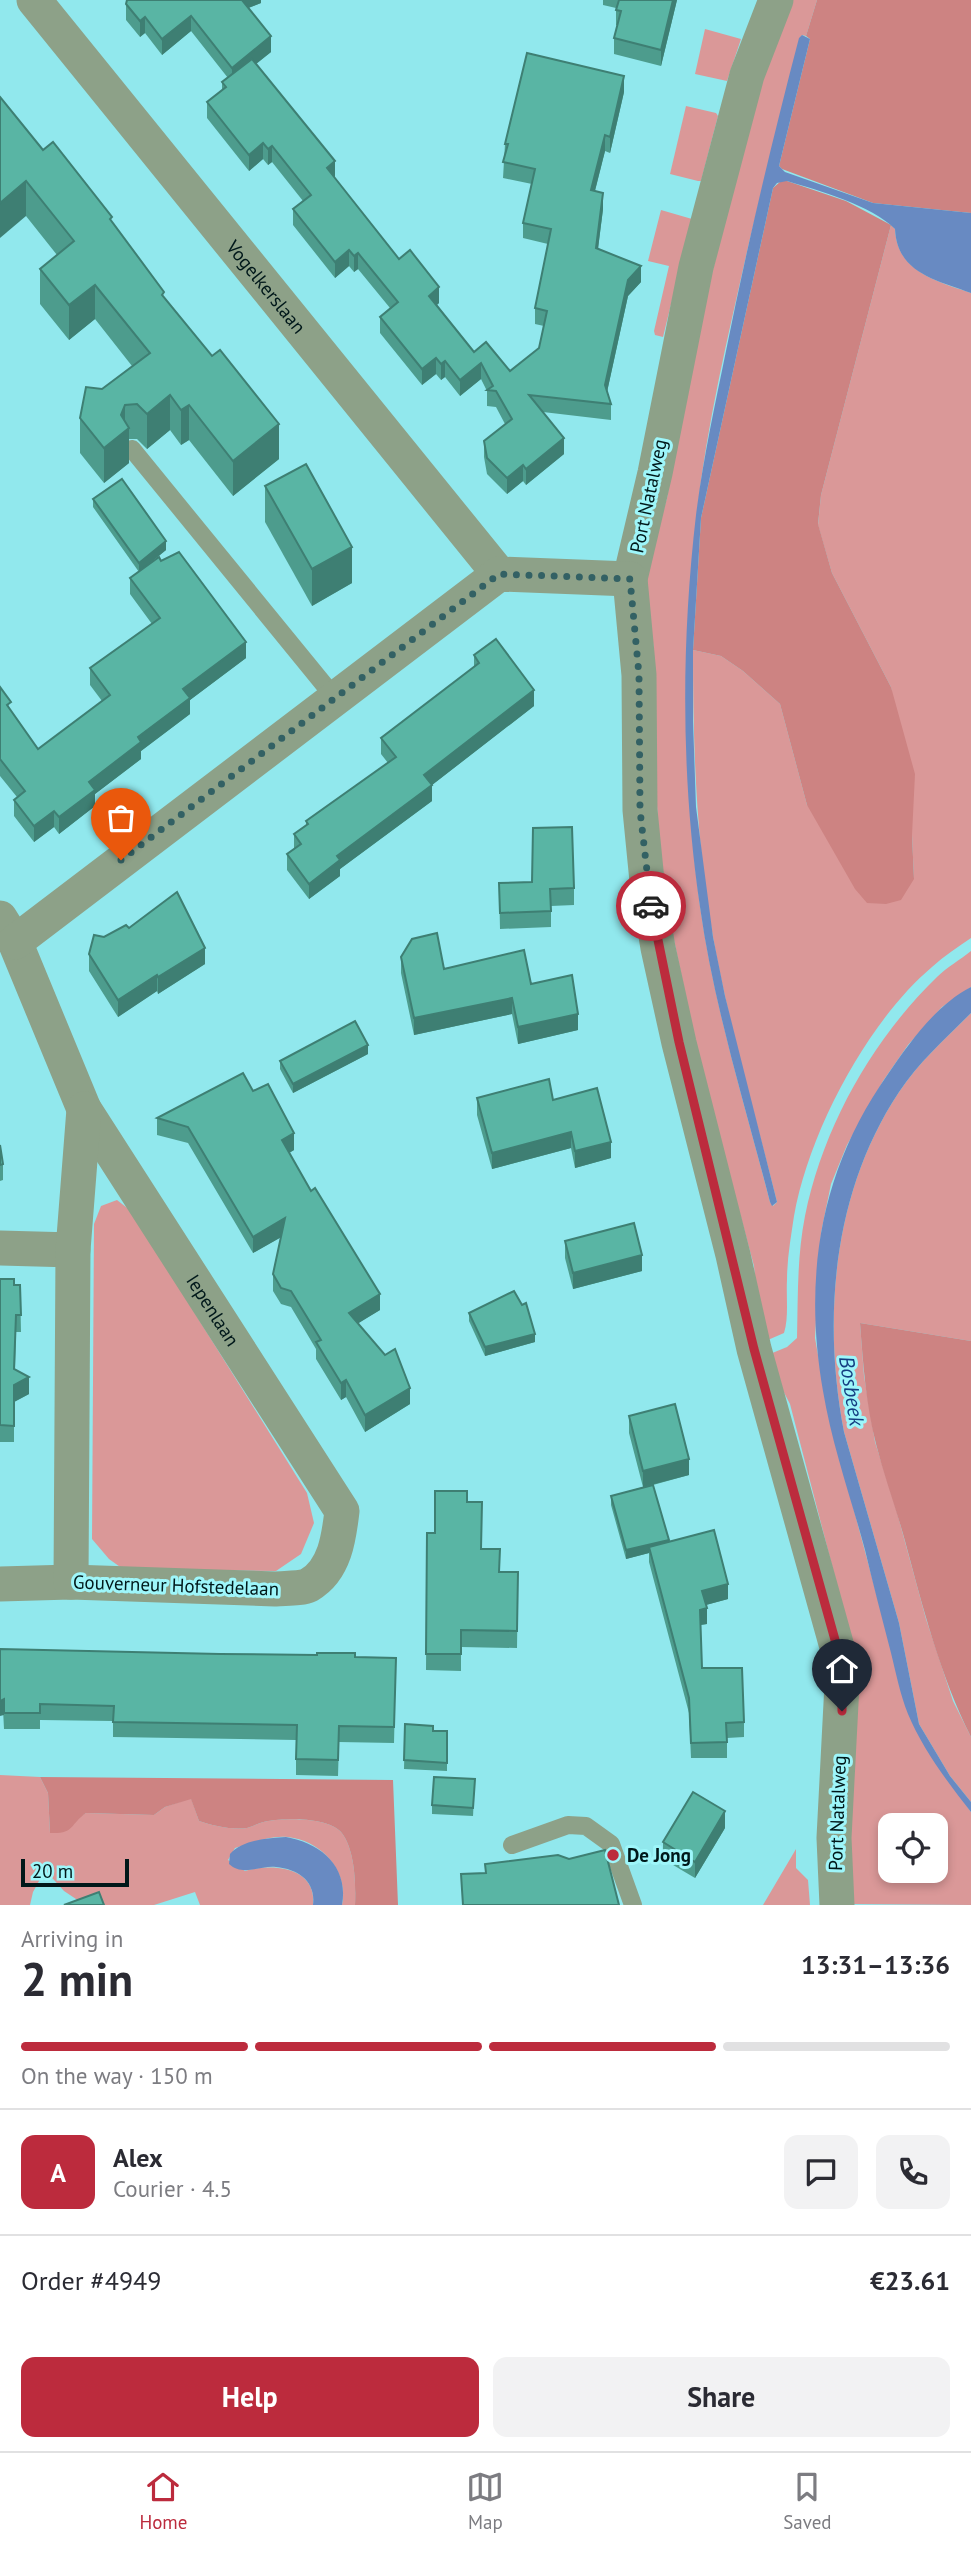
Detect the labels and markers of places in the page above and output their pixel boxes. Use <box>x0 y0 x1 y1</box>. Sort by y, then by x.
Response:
pin <box>91 788 151 860</box>
pin <box>812 1639 872 1711</box>
place label: De Jong <box>627 1843 691 1867</box>
marker: De Jong <box>605 1847 621 1863</box>

